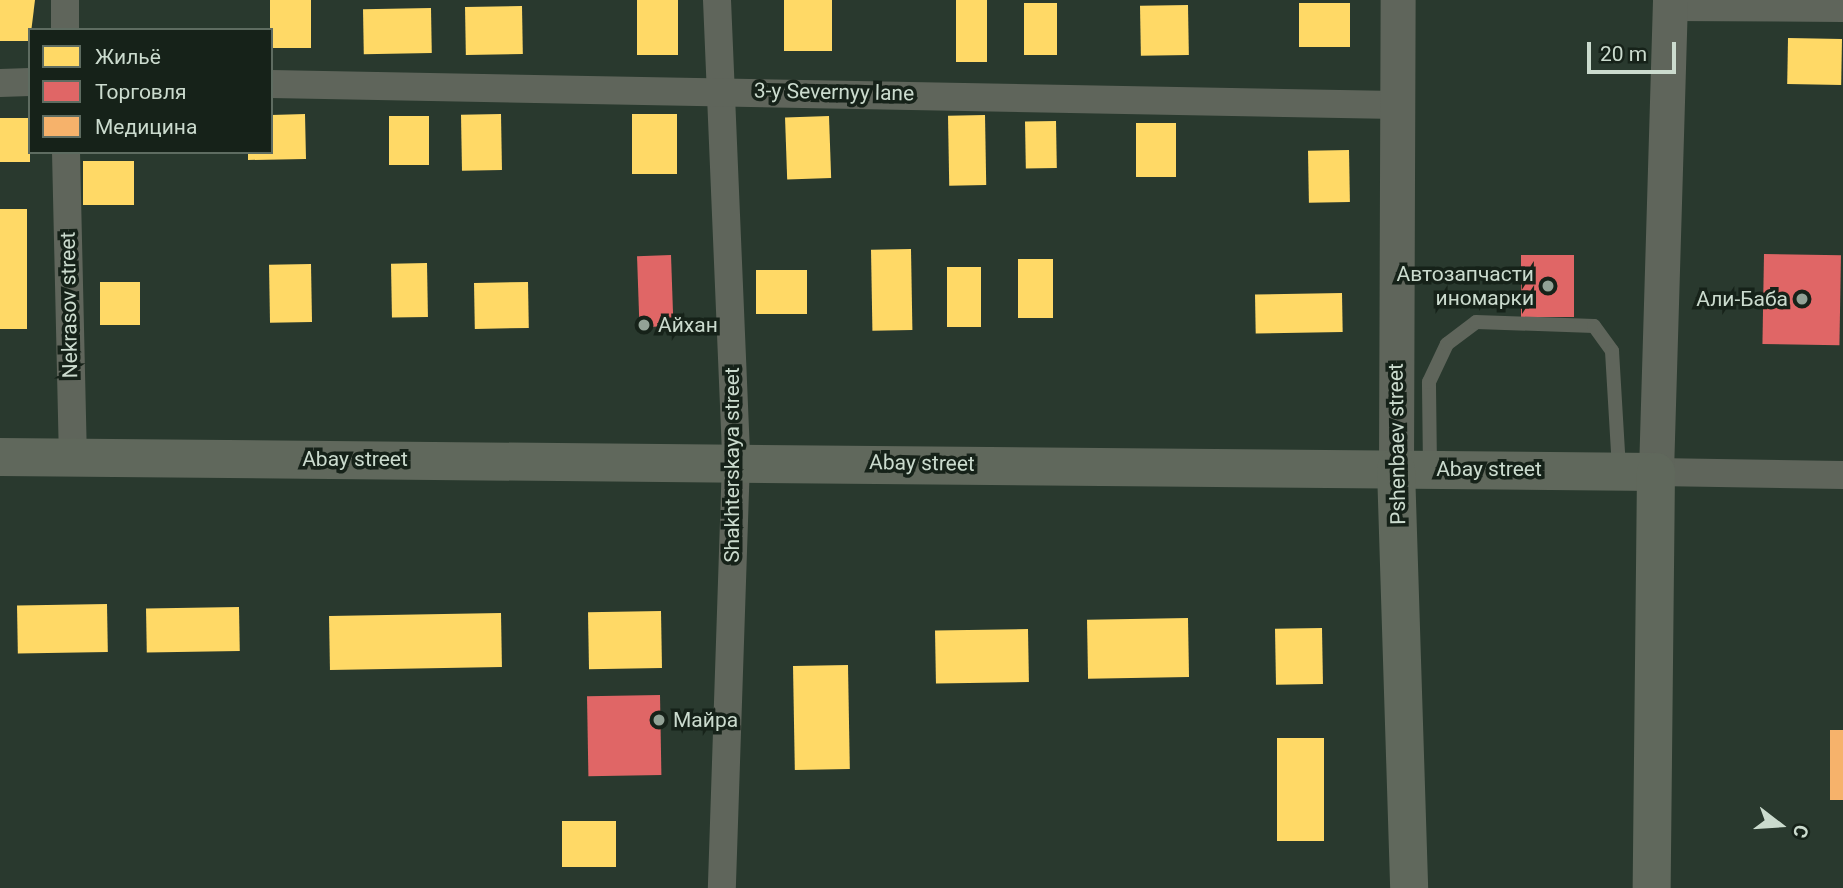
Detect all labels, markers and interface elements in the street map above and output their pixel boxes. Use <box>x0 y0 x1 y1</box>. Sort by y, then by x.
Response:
legend <box>28 28 273 154</box>
scale bar <box>1591 28 1680 72</box>
text: 20 m <box>1600 42 1647 66</box>
text: Жильё <box>95 45 161 69</box>
street label: 3-y Severnyy lane <box>754 78 914 106</box>
text: Торговля <box>95 80 187 104</box>
text: Медицина <box>95 115 197 139</box>
street label: Nekrasov street <box>55 231 83 379</box>
place label: Автозапчасти иномарки <box>1397 261 1534 311</box>
marker: Автозапчасти иномарки <box>1540 278 1556 294</box>
place label: Али-Баба <box>1696 286 1788 312</box>
marker: Али-Баба <box>1794 291 1810 307</box>
place label: Айхан <box>658 312 718 338</box>
marker: Айхан <box>636 317 652 333</box>
street label: Pshenbaev street <box>1383 363 1411 525</box>
street label: Shakhterskaya street <box>719 367 745 563</box>
street label: Abay street <box>302 446 408 472</box>
street label: Abay street <box>869 449 975 477</box>
street label: Abay street <box>1436 456 1542 482</box>
place label: Майра <box>673 707 738 733</box>
marker: Майра <box>651 712 667 728</box>
north arrow <box>1745 790 1815 860</box>
text: С <box>1788 822 1813 841</box>

